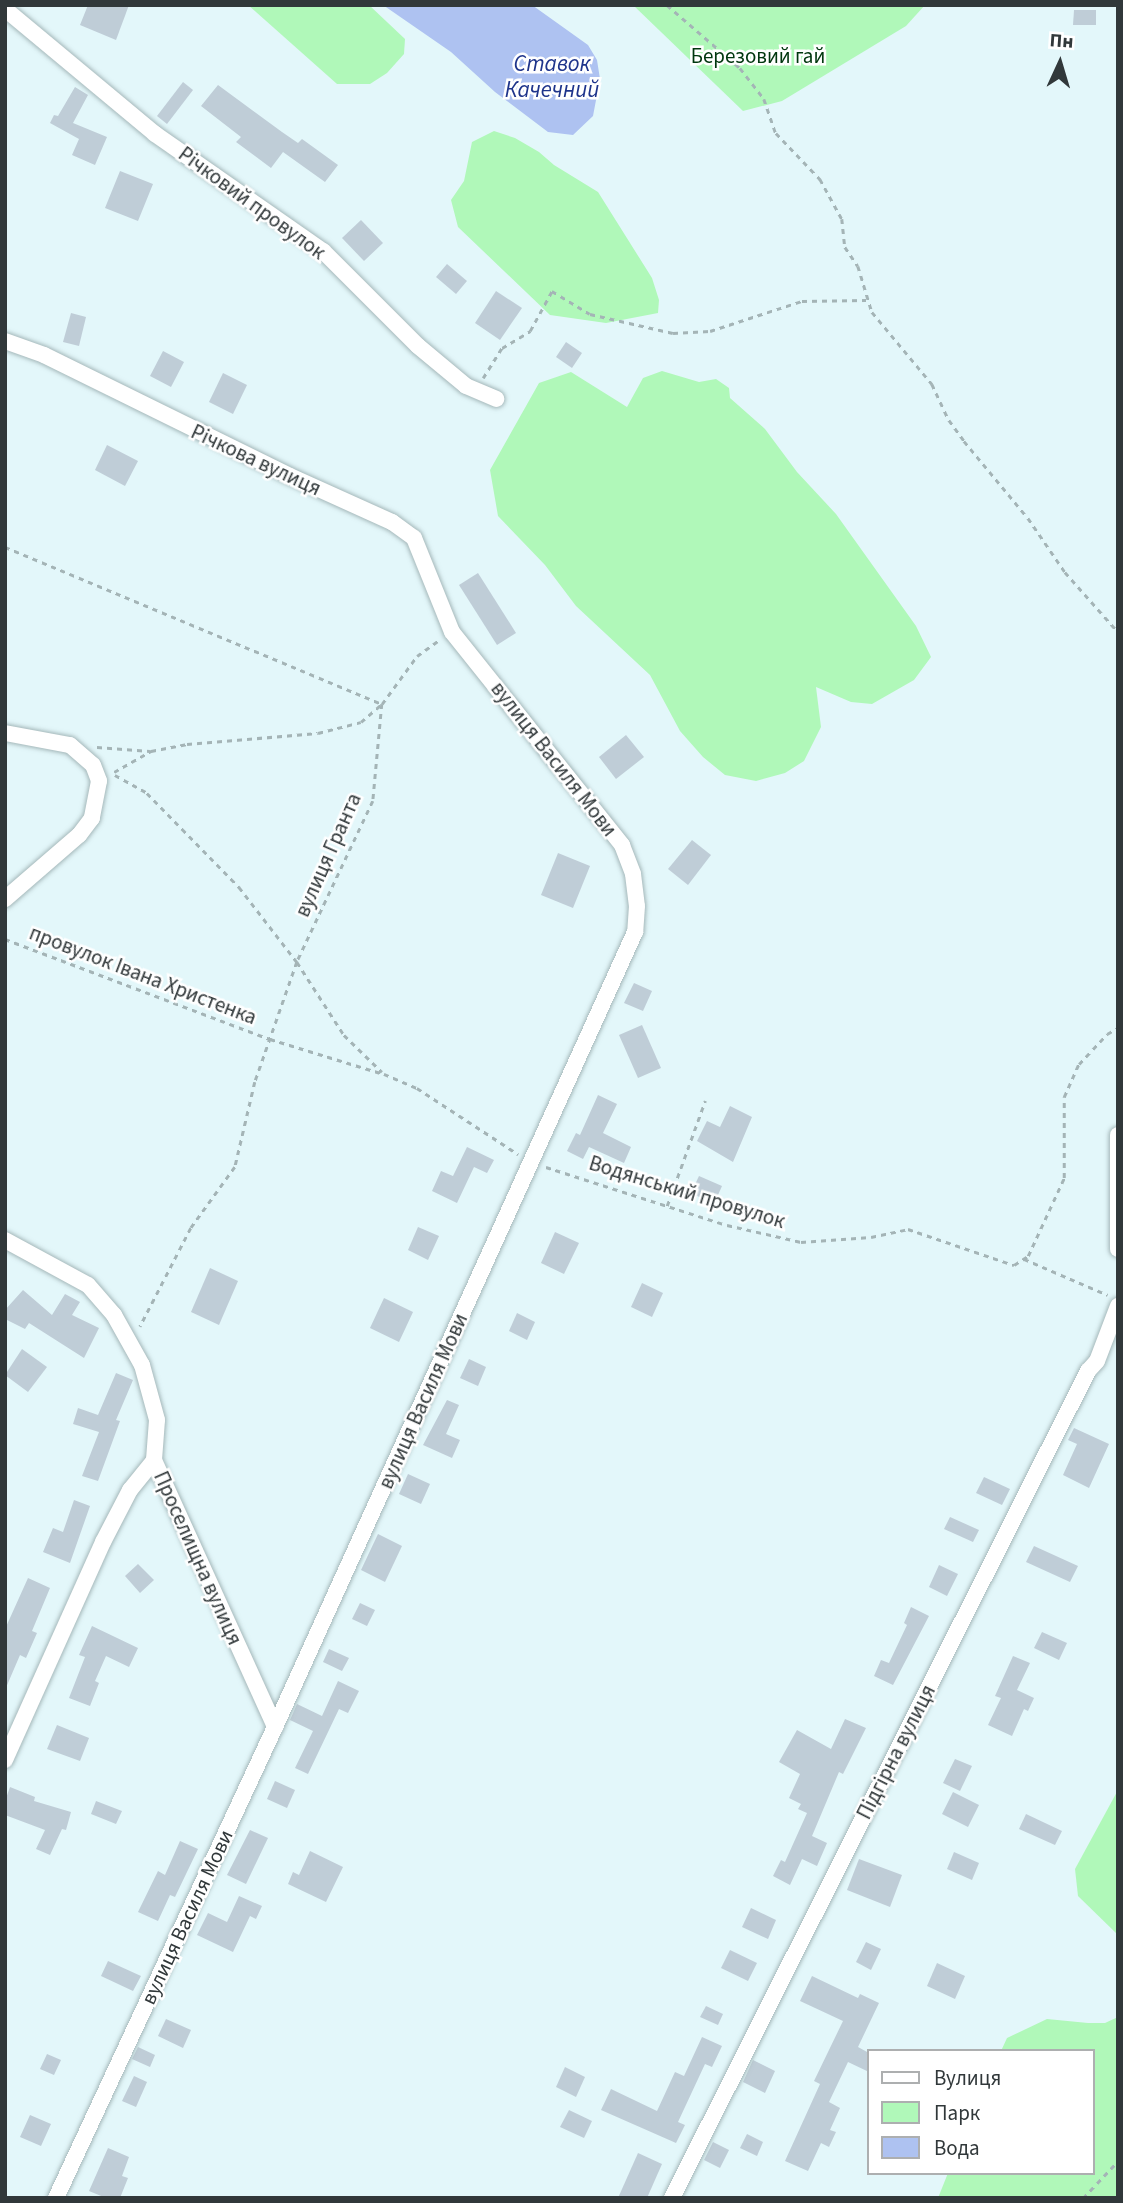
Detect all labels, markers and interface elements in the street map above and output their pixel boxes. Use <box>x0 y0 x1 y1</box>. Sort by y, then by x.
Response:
text: Пн <box>1049 27 1074 56</box>
north arrow <box>1025 28 1095 98</box>
park label: Березовий гай <box>691 43 825 69</box>
water label: Ставок Качечний <box>505 50 599 104</box>
street label: Річковий провулок <box>174 141 330 265</box>
street label: Річкова вулиця <box>187 419 325 501</box>
street label: вулиця Василя Мови <box>486 676 622 842</box>
street label: вулиця Гранта <box>289 789 367 921</box>
street label: провулок Івана Христенка <box>26 920 260 1030</box>
street label: Водянський провулок <box>586 1150 788 1234</box>
street label: вулиця Василя Мови <box>373 1309 473 1493</box>
street label: Проселищна вулиця <box>148 1467 248 1649</box>
street label: Підгірна вулиця <box>851 1680 941 1824</box>
street label: вулиця Василя Мови <box>135 1826 239 2008</box>
legend <box>867 2049 1095 2175</box>
text: Вулиця <box>934 2063 1001 2093</box>
text: Парк <box>934 2098 980 2128</box>
text: Вода <box>934 2133 980 2163</box>

